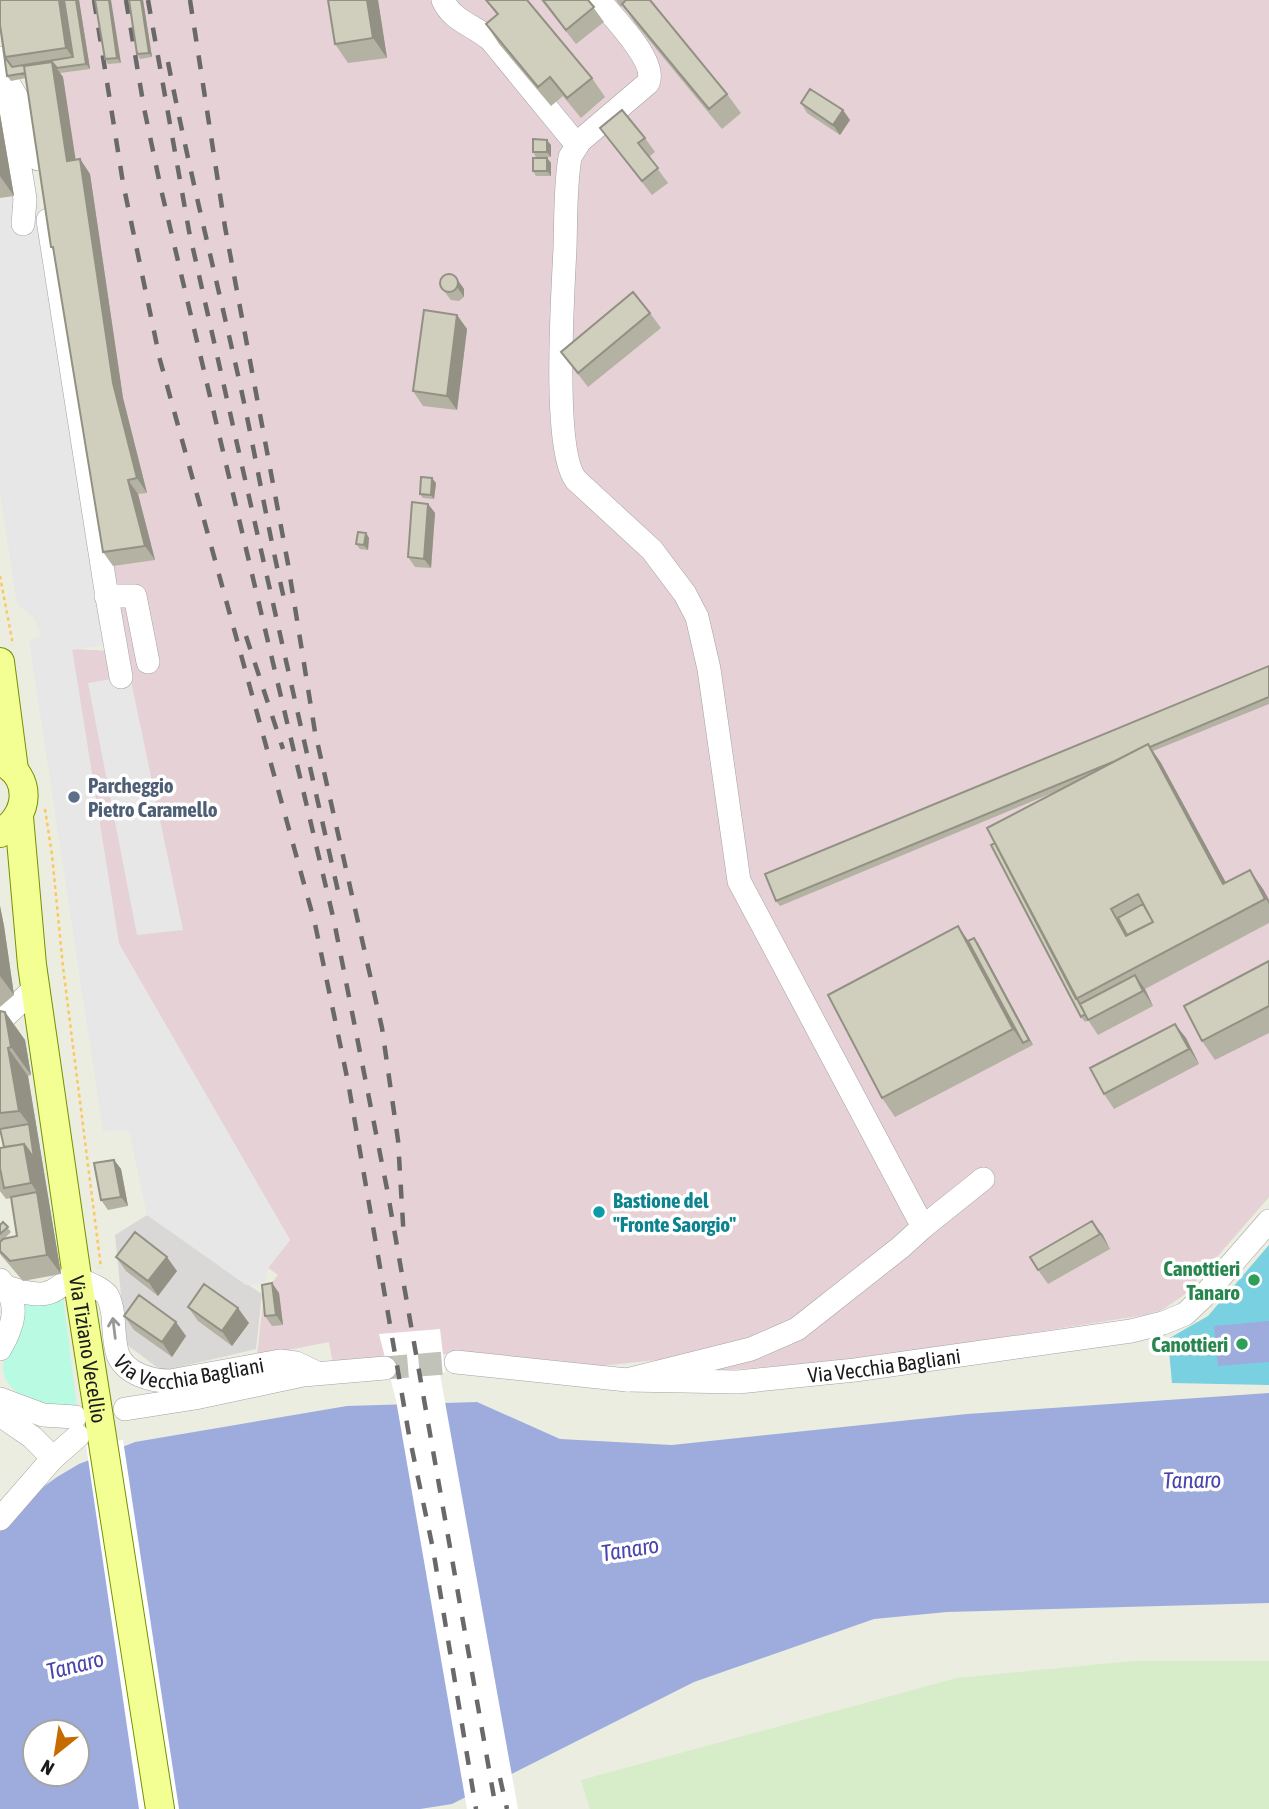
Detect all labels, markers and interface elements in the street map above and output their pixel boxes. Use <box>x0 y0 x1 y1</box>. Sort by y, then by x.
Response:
place label: Parcheggio Pietro Caramello <box>88 773 218 821</box>
marker: Parcheggio Pietro Caramello <box>66 789 82 805</box>
place label: Bastione del "Fronte Saorgio" <box>613 1188 736 1236</box>
marker: Bastione del "Fronte Saorgio" <box>591 1204 607 1220</box>
place label: Canottieri Tanaro <box>1163 1256 1240 1304</box>
marker: Canottieri Tanaro <box>1246 1272 1262 1288</box>
street label: Via Tiziano Vecellio <box>65 1274 112 1425</box>
one-way arrow <box>108 1318 121 1340</box>
place label: Canottieri <box>1151 1332 1228 1356</box>
marker: Canottieri <box>1234 1336 1250 1352</box>
street label: Via Vecchia Bagliani <box>806 1343 962 1387</box>
street label: Via Vecchia Bagliani <box>109 1350 266 1393</box>
water label: Tanaro <box>1163 1466 1221 1494</box>
water label: Tanaro <box>599 1532 661 1566</box>
water label: Tanaro <box>44 1645 106 1685</box>
north arrow <box>21 1718 91 1788</box>
text: N <box>37 1755 58 1780</box>

